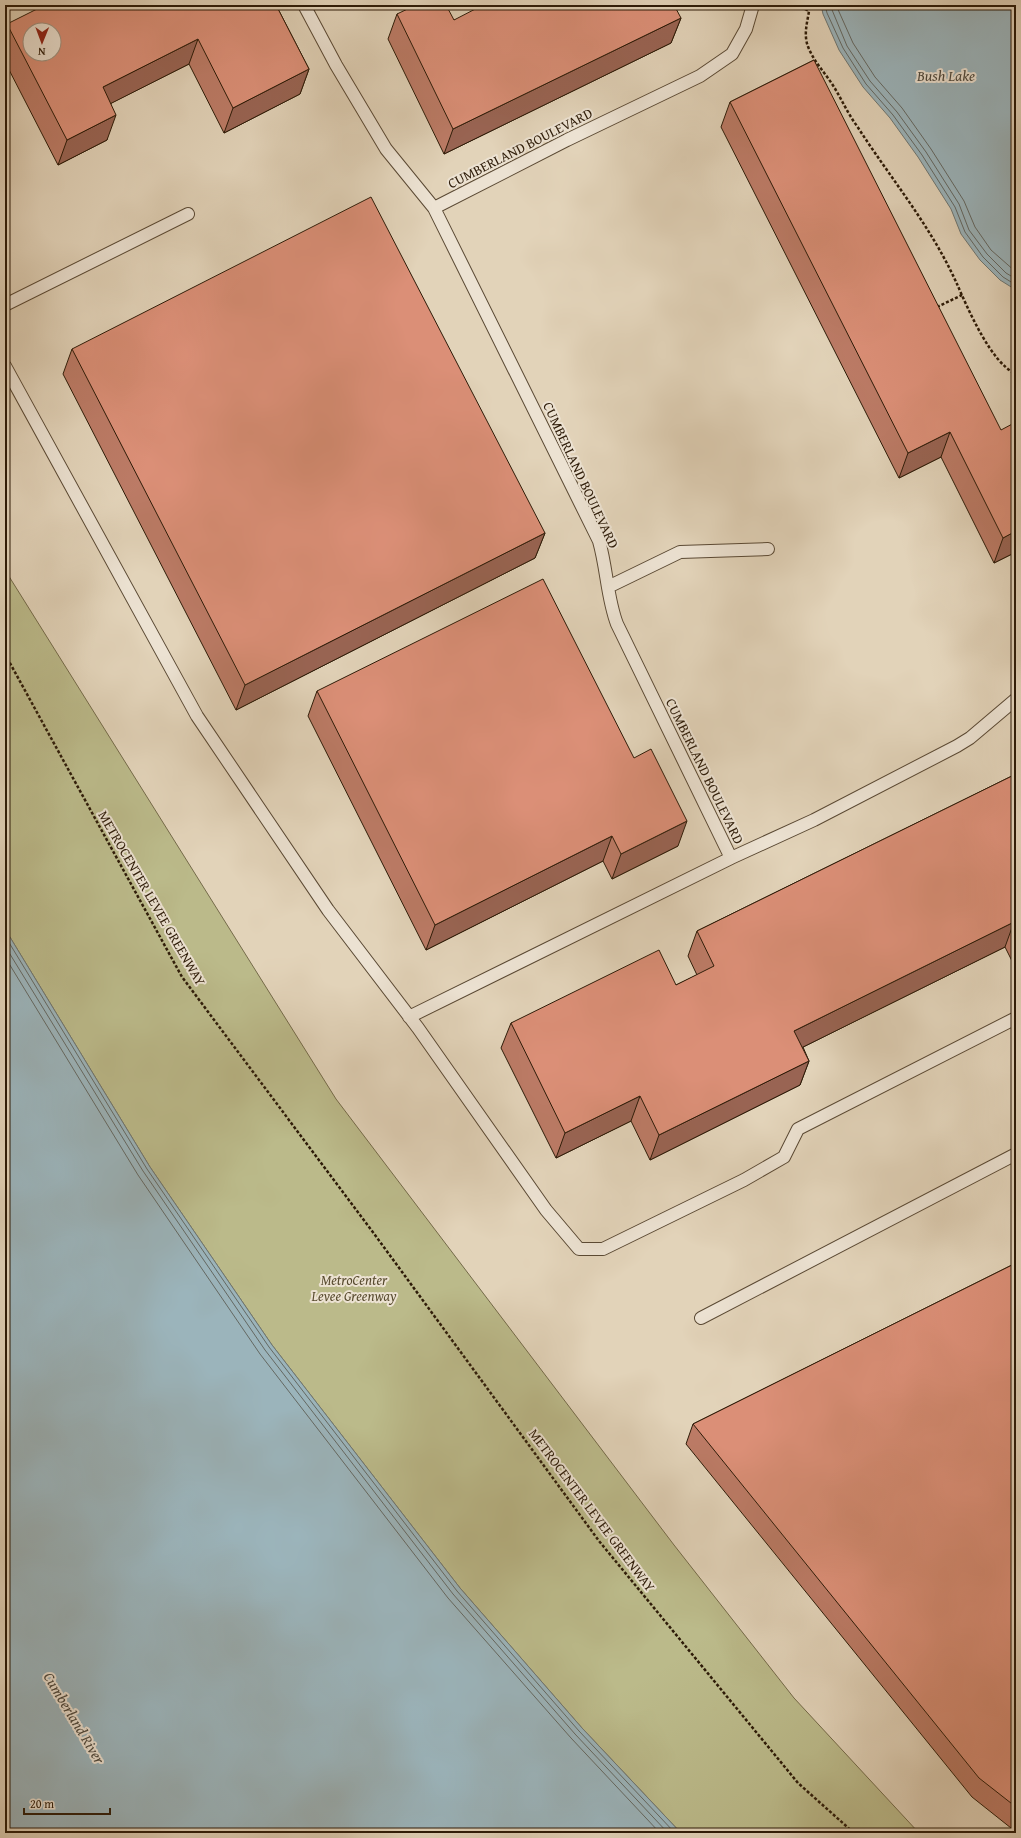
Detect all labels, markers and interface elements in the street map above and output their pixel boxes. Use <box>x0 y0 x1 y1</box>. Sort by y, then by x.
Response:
north arrow <box>22 22 62 62</box>
text: N <box>37 44 46 60</box>
water label: Bush Lake <box>916 65 975 86</box>
street label: CUMBERLAND BOULEVARD <box>444 103 596 193</box>
street label: CUMBERLAND BOULEVARD <box>538 398 624 552</box>
street label: CUMBERLAND BOULEVARD <box>661 695 749 847</box>
street label: METROCENTER LEVEE GREENWAY <box>94 807 211 990</box>
park label: MetroCenter Levee Greenway <box>310 1270 397 1306</box>
street label: METROCENTER LEVEE GREENWAY <box>524 1424 660 1596</box>
water label: Cumberland River <box>39 1668 110 1768</box>
scale bar <box>24 1790 110 1816</box>
text: 20 m <box>30 1795 54 1812</box>

